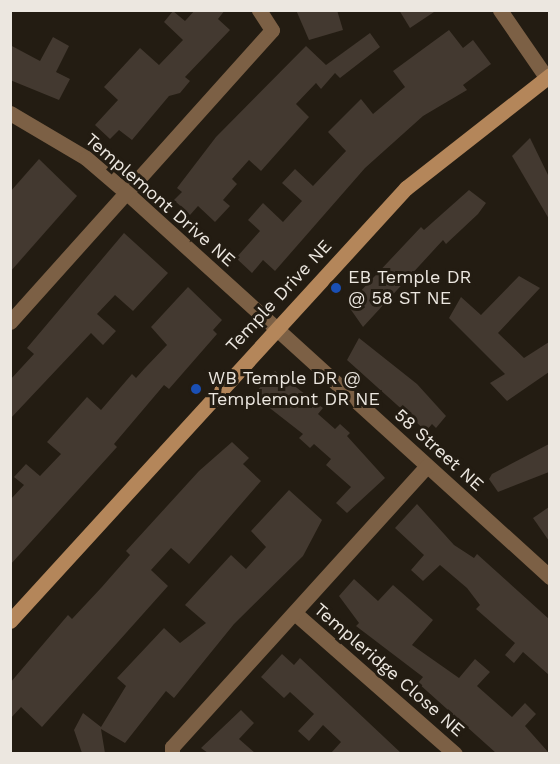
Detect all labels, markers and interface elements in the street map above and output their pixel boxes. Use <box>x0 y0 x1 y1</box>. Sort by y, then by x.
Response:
street label: Templemont Drive NE <box>81 129 239 271</box>
street label: Temple Drive NE <box>222 235 336 357</box>
place label: EB Temple DR @ 58 ST NE <box>348 267 472 310</box>
marker: EB Temple DR @ 58 ST NE <box>329 281 343 295</box>
place label: WB Temple DR @ Templemont DR NE <box>208 368 380 410</box>
marker: WB Temple DR @ Templemont DR NE <box>189 382 203 396</box>
street label: 58 Street NE <box>390 404 488 496</box>
street label: Templeridge Close NE <box>309 599 469 741</box>

